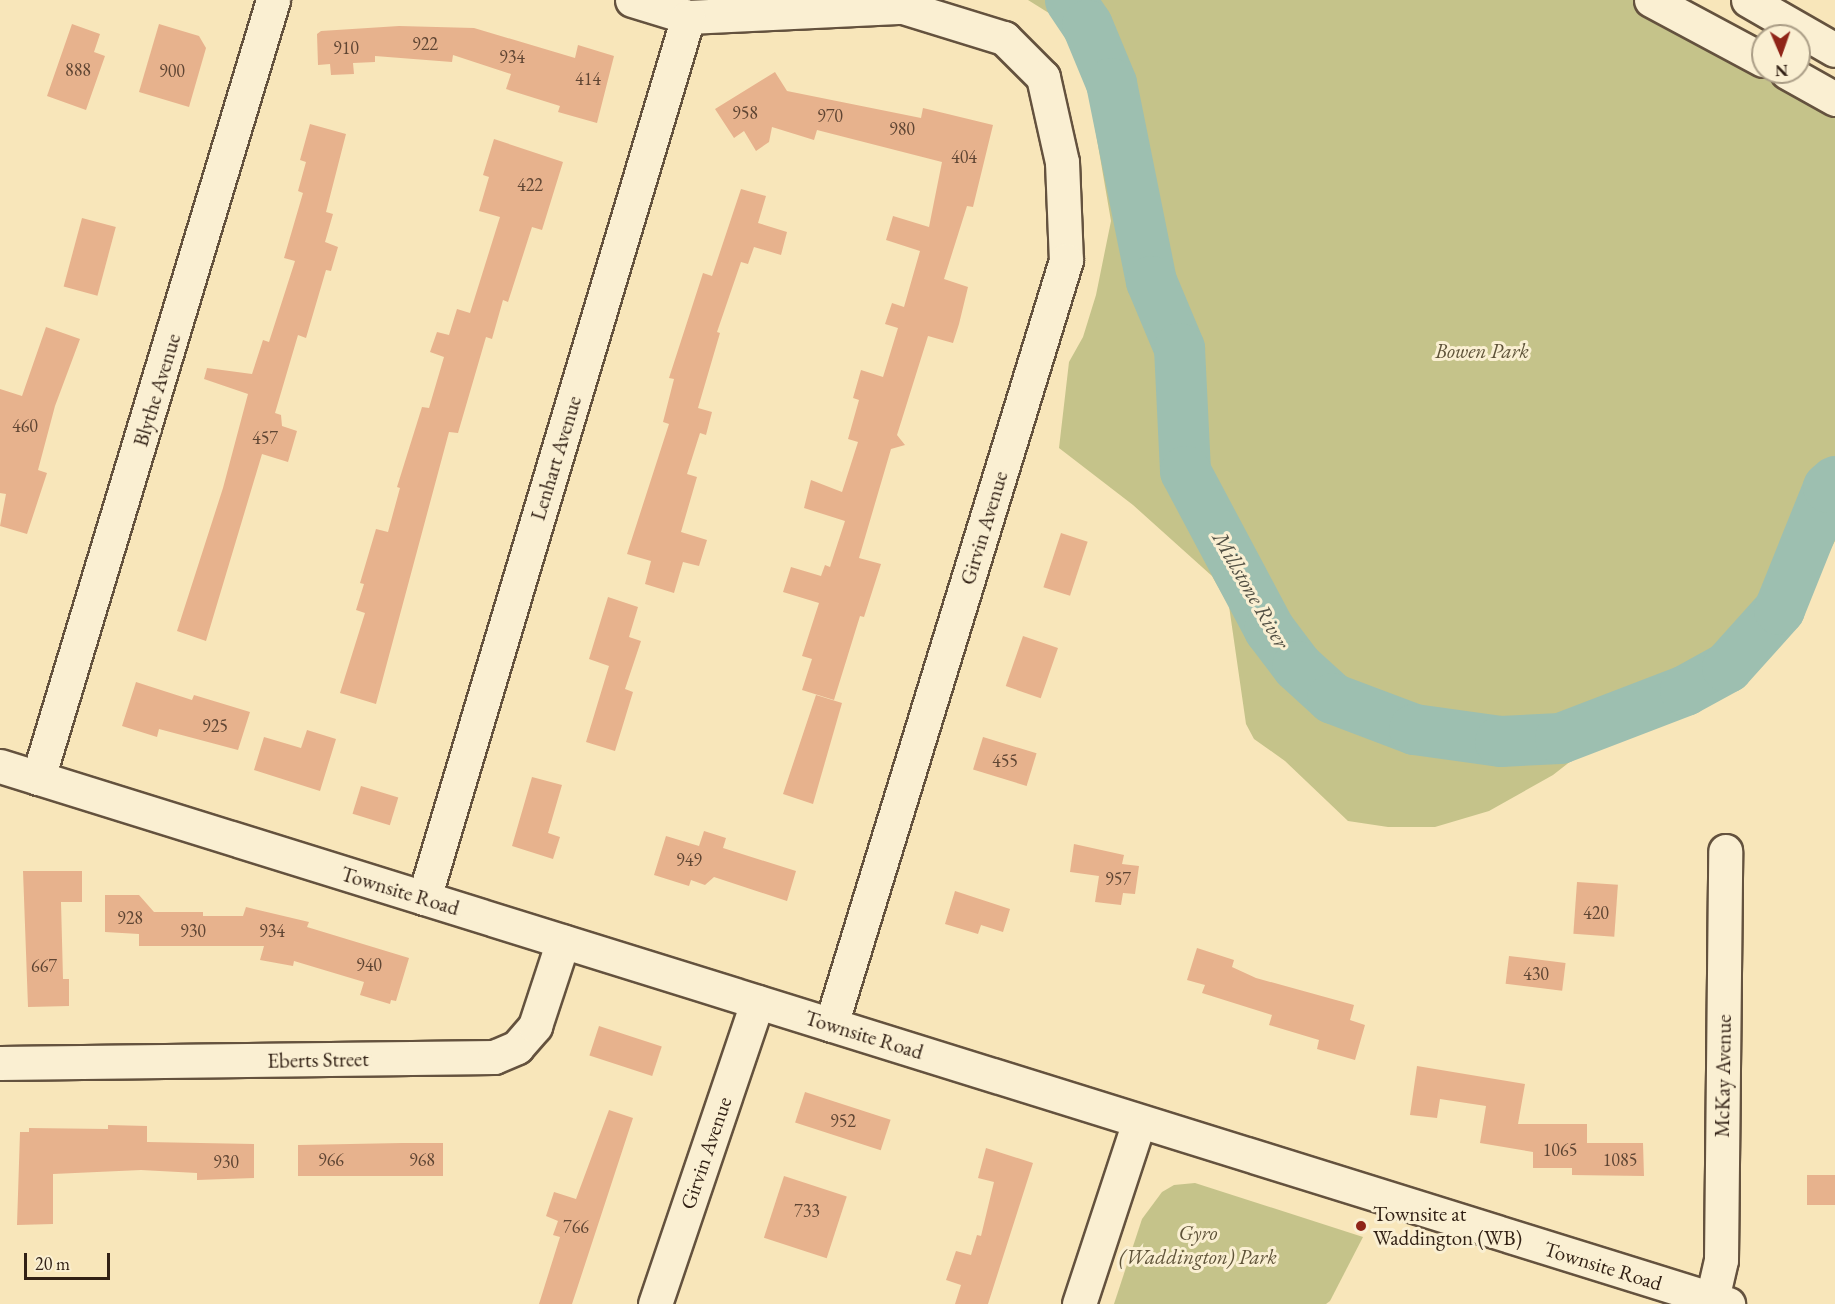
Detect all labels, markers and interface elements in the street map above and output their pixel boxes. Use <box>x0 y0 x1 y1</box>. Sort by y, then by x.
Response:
north arrow <box>1751 24 1811 84</box>
house number: 922 <box>412 33 438 55</box>
house number: 910 <box>333 37 359 59</box>
house number: 934 <box>499 46 525 68</box>
house number: 888 <box>65 59 91 81</box>
house number: 900 <box>159 60 185 82</box>
text: N <box>1775 60 1788 81</box>
house number: 414 <box>575 68 601 90</box>
house number: 958 <box>732 102 758 124</box>
house number: 970 <box>817 105 843 127</box>
house number: 980 <box>889 118 915 140</box>
house number: 404 <box>951 146 977 168</box>
house number: 422 <box>517 174 543 196</box>
street label: Blythe Avenue <box>128 331 186 449</box>
park label: Bowen Park <box>1435 338 1529 364</box>
street label: Lenhart Avenue <box>525 393 587 523</box>
house number: 460 <box>12 415 38 437</box>
house number: 457 <box>252 427 278 449</box>
street label: Girvin Avenue <box>955 468 1013 588</box>
water label: Millstone River <box>1207 527 1295 653</box>
house number: 925 <box>202 715 228 737</box>
house number: 455 <box>992 750 1018 772</box>
house number: 949 <box>676 849 702 871</box>
street label: Townsite Road <box>338 861 462 921</box>
house number: 957 <box>1105 868 1131 890</box>
house number: 420 <box>1583 902 1609 924</box>
house number: 928 <box>117 907 143 929</box>
house number: 930 <box>180 920 206 942</box>
house number: 934 <box>259 920 285 942</box>
house number: 940 <box>356 954 382 976</box>
house number: 667 <box>31 955 57 977</box>
house number: 430 <box>1523 963 1549 985</box>
street label: Townsite Road <box>802 1005 926 1065</box>
street label: McKay Avenue <box>1709 1014 1737 1138</box>
street label: Eberts Street <box>267 1047 369 1073</box>
street label: Girvin Avenue <box>675 1093 737 1213</box>
house number: 952 <box>830 1110 856 1132</box>
house number: 1065 <box>1543 1139 1577 1161</box>
house number: 966 <box>318 1149 344 1171</box>
house number: 968 <box>409 1149 435 1171</box>
house number: 1085 <box>1603 1149 1637 1171</box>
house number: 930 <box>213 1151 239 1173</box>
house number: 733 <box>794 1200 820 1222</box>
place label: Townsite at Waddington (WB) <box>1373 1201 1522 1251</box>
house number: 766 <box>563 1216 589 1238</box>
marker: Townsite at Waddington (WB) <box>1354 1219 1368 1233</box>
park label: Gyro (Waddington) Park <box>1119 1220 1277 1270</box>
street label: Townsite Road <box>1541 1236 1665 1296</box>
scale bar <box>27 1241 112 1279</box>
text: 20 m <box>35 1252 70 1275</box>

